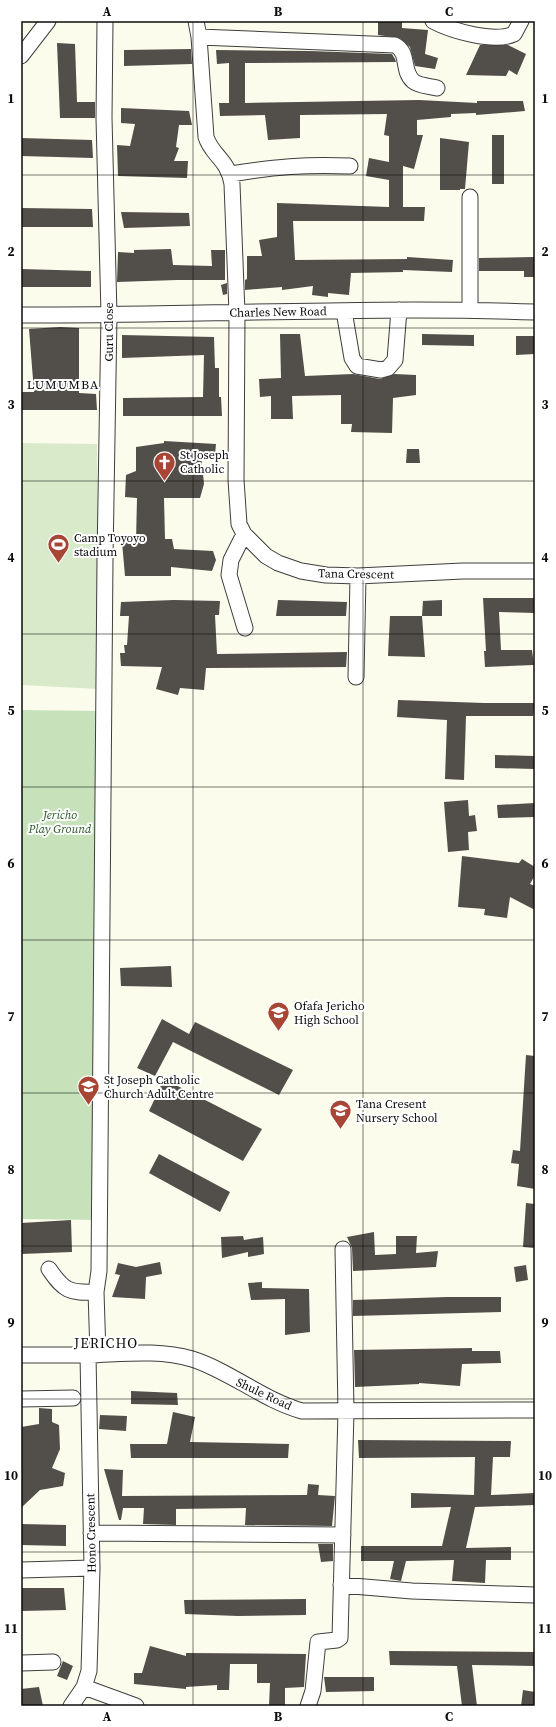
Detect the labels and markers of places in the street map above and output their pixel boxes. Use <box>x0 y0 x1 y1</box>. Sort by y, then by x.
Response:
place label: St Joseph Catholic <box>180 447 229 477</box>
church icon: St Joseph Catholic <box>152 449 178 482</box>
place label: Camp Toyoyo stadium <box>74 530 146 560</box>
sports icon: Camp Toyoyo stadium <box>46 532 72 565</box>
place label: Ofafa Jericho High School <box>294 998 365 1028</box>
school or university icon: Ofafa Jericho High School <box>265 1000 291 1033</box>
place label: St Joseph Catholic Church Adult Centre <box>104 1072 214 1102</box>
school or university icon: St Joseph Catholic Church Adult Centre <box>76 1074 102 1107</box>
place label: Tana Cresent Nursery School <box>356 1096 438 1126</box>
school or university icon: Tana Cresent Nursery School <box>327 1098 353 1131</box>

